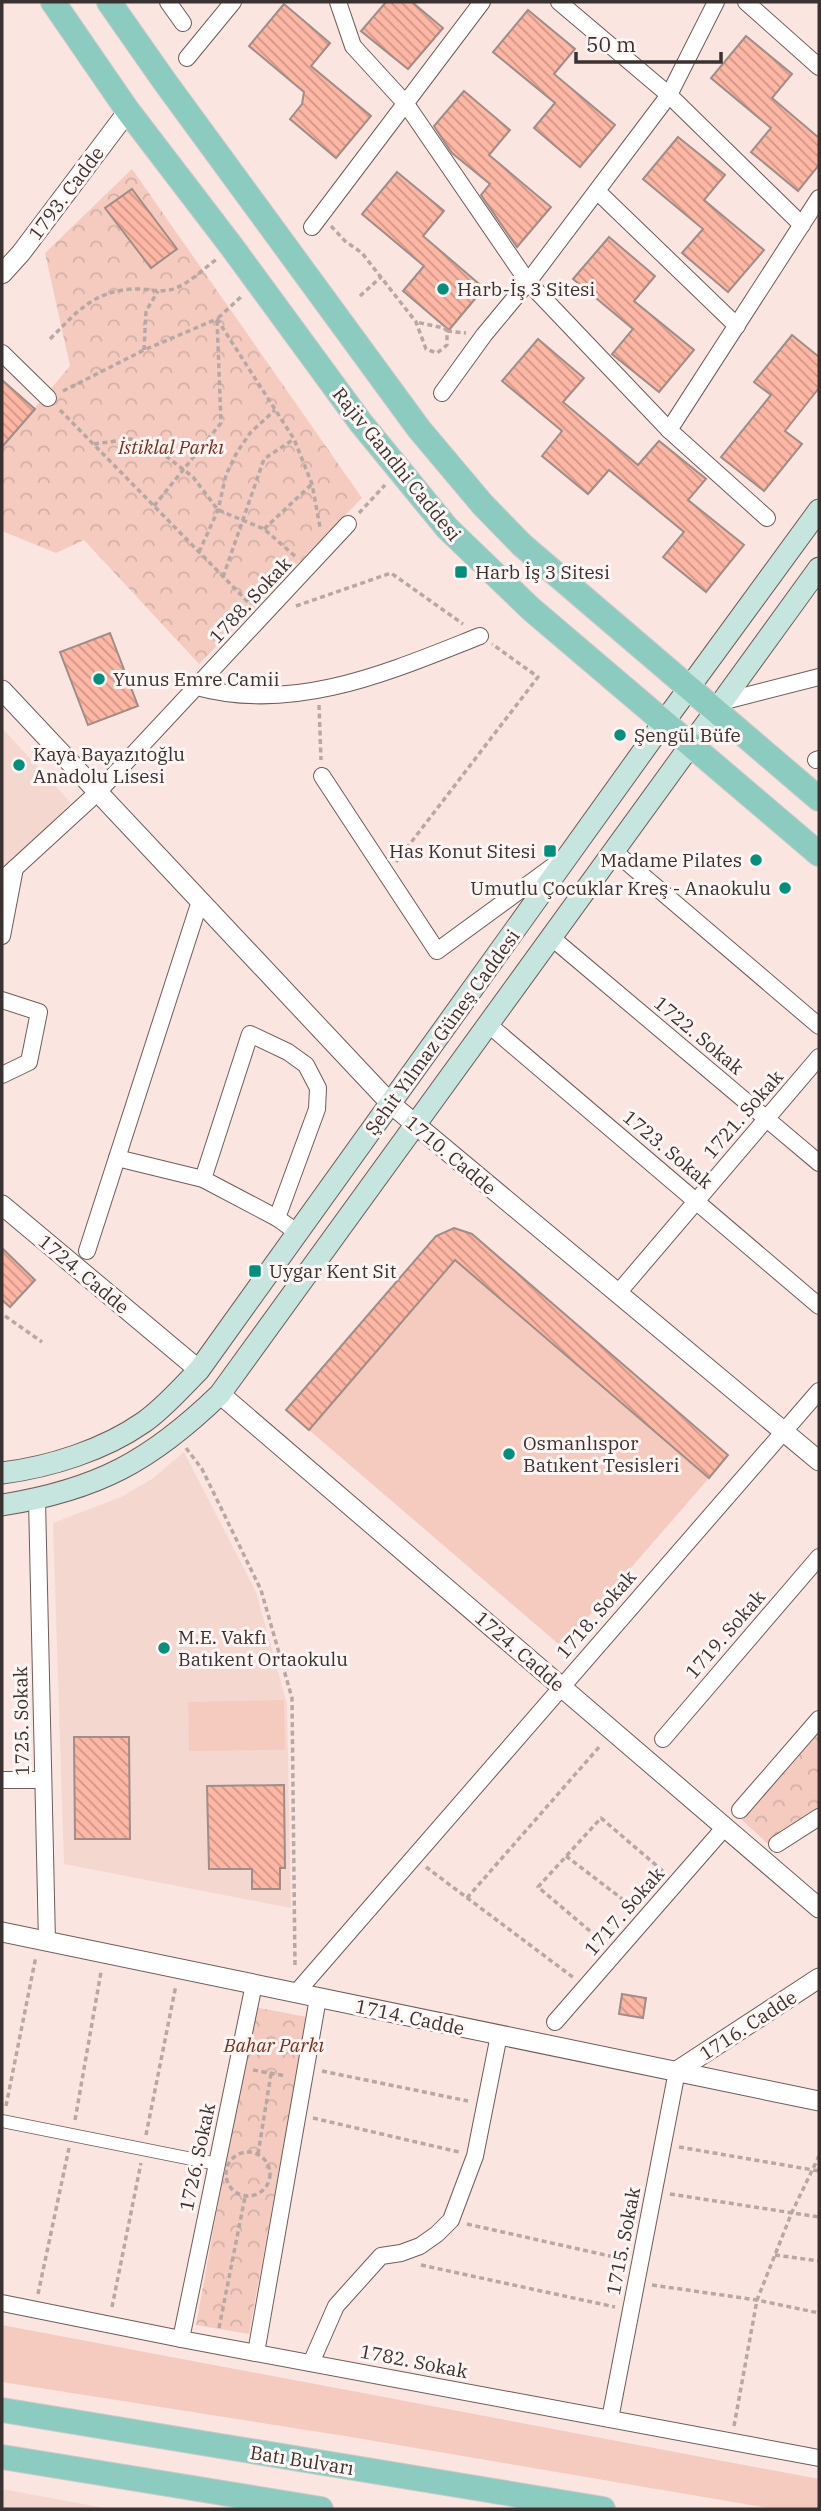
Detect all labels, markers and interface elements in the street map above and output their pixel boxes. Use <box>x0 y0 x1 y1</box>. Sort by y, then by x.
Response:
scale bar <box>576 21 721 65</box>
text: 50 m <box>586 30 636 58</box>
street label: 1793. Cadde <box>23 141 109 245</box>
place label: Harb-İş 3 Sitesi <box>457 277 595 301</box>
marker: Harb-İş 3 Sitesi <box>435 281 451 297</box>
street label: Rajiv Gandhi Caddesi <box>328 382 466 546</box>
park label: İstiklal Parkı <box>117 435 224 459</box>
street label: 1788. Sokak <box>204 552 296 648</box>
place label: Harb İş 3 Sitesi <box>475 560 610 584</box>
marker: Harb İş 3 Sitesi <box>453 564 469 580</box>
place label: Yunus Emre Camii <box>113 667 280 691</box>
marker: Yunus Emre Camii <box>91 671 107 687</box>
place label: Şengül Büfe <box>634 723 741 747</box>
marker: Şengül Büfe <box>612 727 628 743</box>
place label: Kaya Bayazıtoğlu Anadolu Lisesi <box>33 742 185 788</box>
marker: Kaya Bayazıtoğlu Anadolu Lisesi <box>11 757 27 773</box>
place label: Has Konut Sitesi <box>389 839 536 863</box>
marker: Has Konut Sitesi <box>542 843 558 859</box>
place label: Madame Pilates <box>601 848 742 872</box>
marker: Madame Pilates <box>748 852 764 868</box>
place label: Umutlu Çocuklar Kreş - Anaokulu <box>470 876 771 900</box>
marker: Umutlu Çocuklar Kreş - Anaokulu <box>777 880 793 896</box>
street label: Şehit Yılmaz Güneş Caddesi <box>359 925 525 1139</box>
street label: 1722. Sokak <box>649 991 749 1079</box>
street label: 1721. Sokak <box>698 1065 788 1163</box>
street label: 1723. Sokak <box>618 1105 718 1193</box>
street label: 1710. Cadde <box>401 1110 501 1200</box>
street label: 1724. Cadde <box>34 1229 134 1319</box>
place label: Uygar Kent Sit <box>269 1259 397 1283</box>
marker: Uygar Kent Sit <box>247 1263 263 1279</box>
place label: Osmanlıspor Batıkent Tesisleri <box>523 1431 679 1477</box>
marker: Osmanlıspor Batıkent Tesisleri <box>501 1446 517 1462</box>
street label: 1718. Sokak <box>551 1565 641 1663</box>
street label: 1719. Sokak <box>680 1585 770 1683</box>
street label: 1724. Cadde <box>470 1606 570 1696</box>
place label: M.E. Vakfı Batıkent Ortaokulu <box>178 1625 348 1671</box>
marker: M.E. Vakfı Batıkent Ortaokulu <box>156 1640 172 1656</box>
street label: 1725. Sokak <box>8 1666 34 1776</box>
street label: 1717. Sokak <box>579 1862 669 1960</box>
street label: 1716. Cadde <box>695 1985 801 2065</box>
street label: 1714. Cadde <box>353 1994 467 2040</box>
park label: Bahar Parkı <box>223 2033 325 2057</box>
street label: 1726. Sokak <box>174 2101 220 2213</box>
street label: 1715. Sokak <box>601 2185 645 2297</box>
street label: 1782. Sokak <box>358 2339 470 2383</box>
street label: Batı Bulvarı <box>248 2440 356 2480</box>

